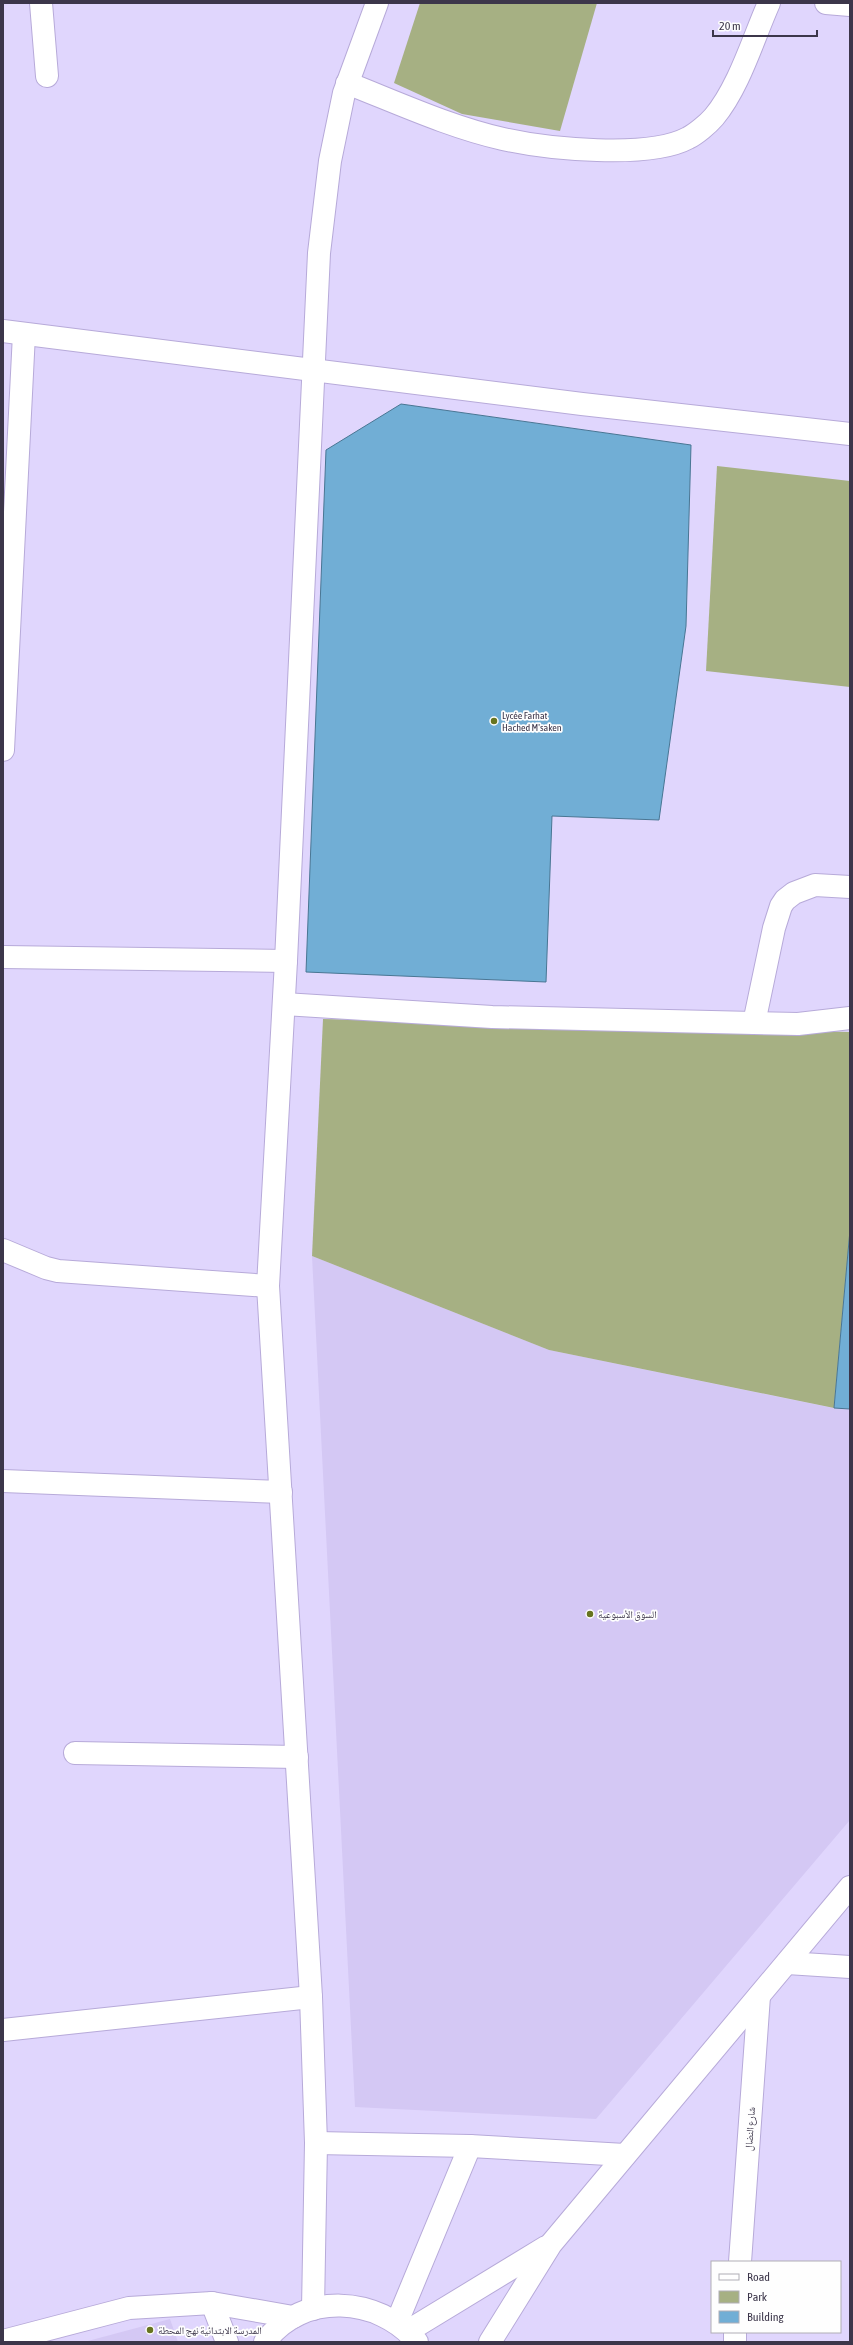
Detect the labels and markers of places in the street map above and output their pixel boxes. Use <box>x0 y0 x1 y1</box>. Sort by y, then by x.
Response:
place label: Lycée Farhat Hached M'saken <box>502 710 562 733</box>
marker: Lycée Farhat Hached M'saken <box>489 716 499 726</box>
marker: السوق اﻷسبوعية <box>585 1609 595 1619</box>
place label: السوق اﻷسبوعية <box>598 1609 657 1621</box>
marker: المدرسة الابتدائية نهج المحطة <box>145 2325 155 2335</box>
place label: المدرسة الابتدائية نهج المحطة <box>158 2325 262 2337</box>

